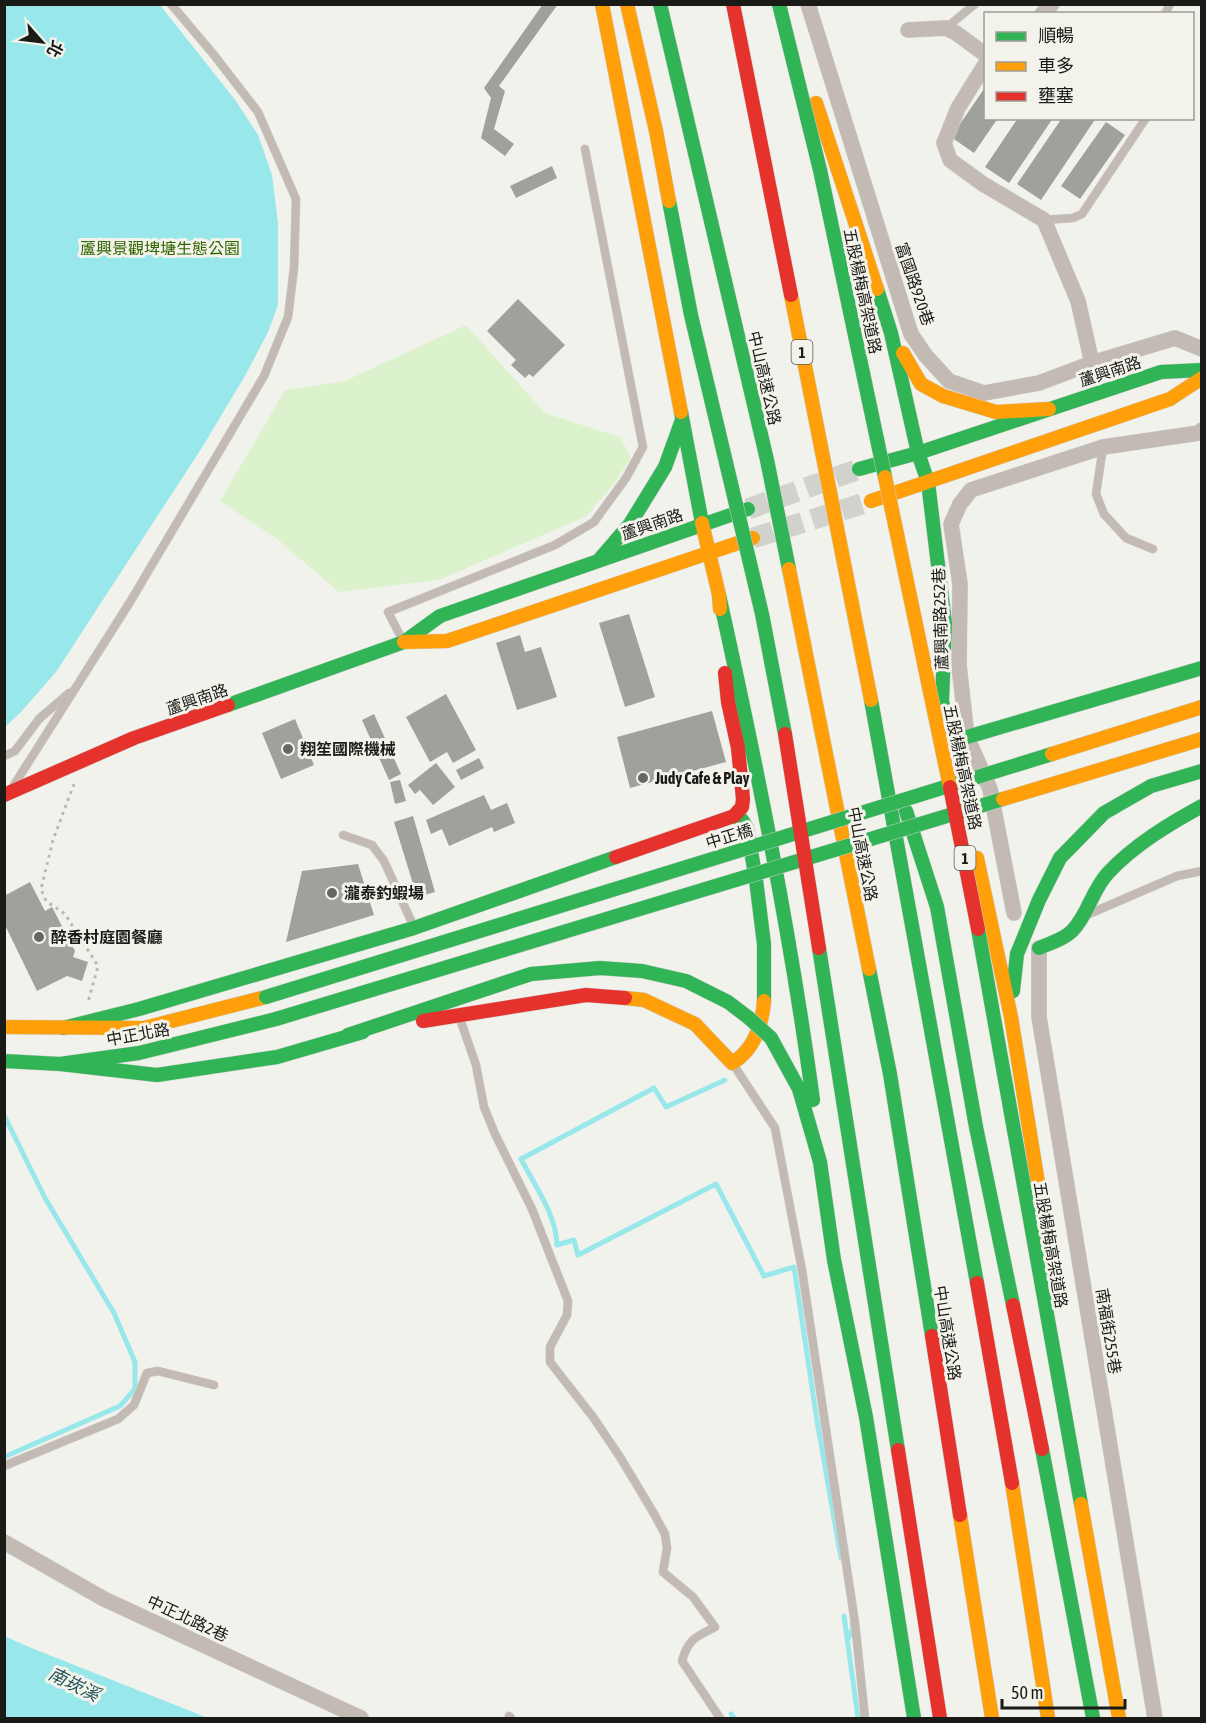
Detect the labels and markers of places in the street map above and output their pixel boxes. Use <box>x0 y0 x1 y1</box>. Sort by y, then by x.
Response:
place label: 翔笙國際機械 <box>300 740 396 758</box>
marker: 翔笙國際機械 <box>281 742 295 756</box>
place label: Judy Cafe & Play <box>654 769 750 787</box>
marker: Judy Cafe & Play <box>636 771 650 785</box>
place label: 瀧泰釣蝦場 <box>344 884 424 902</box>
marker: 瀧泰釣蝦場 <box>325 886 339 900</box>
place label: 醉香村庭園餐廳 <box>51 928 163 946</box>
marker: 醉香村庭園餐廳 <box>32 930 46 944</box>

